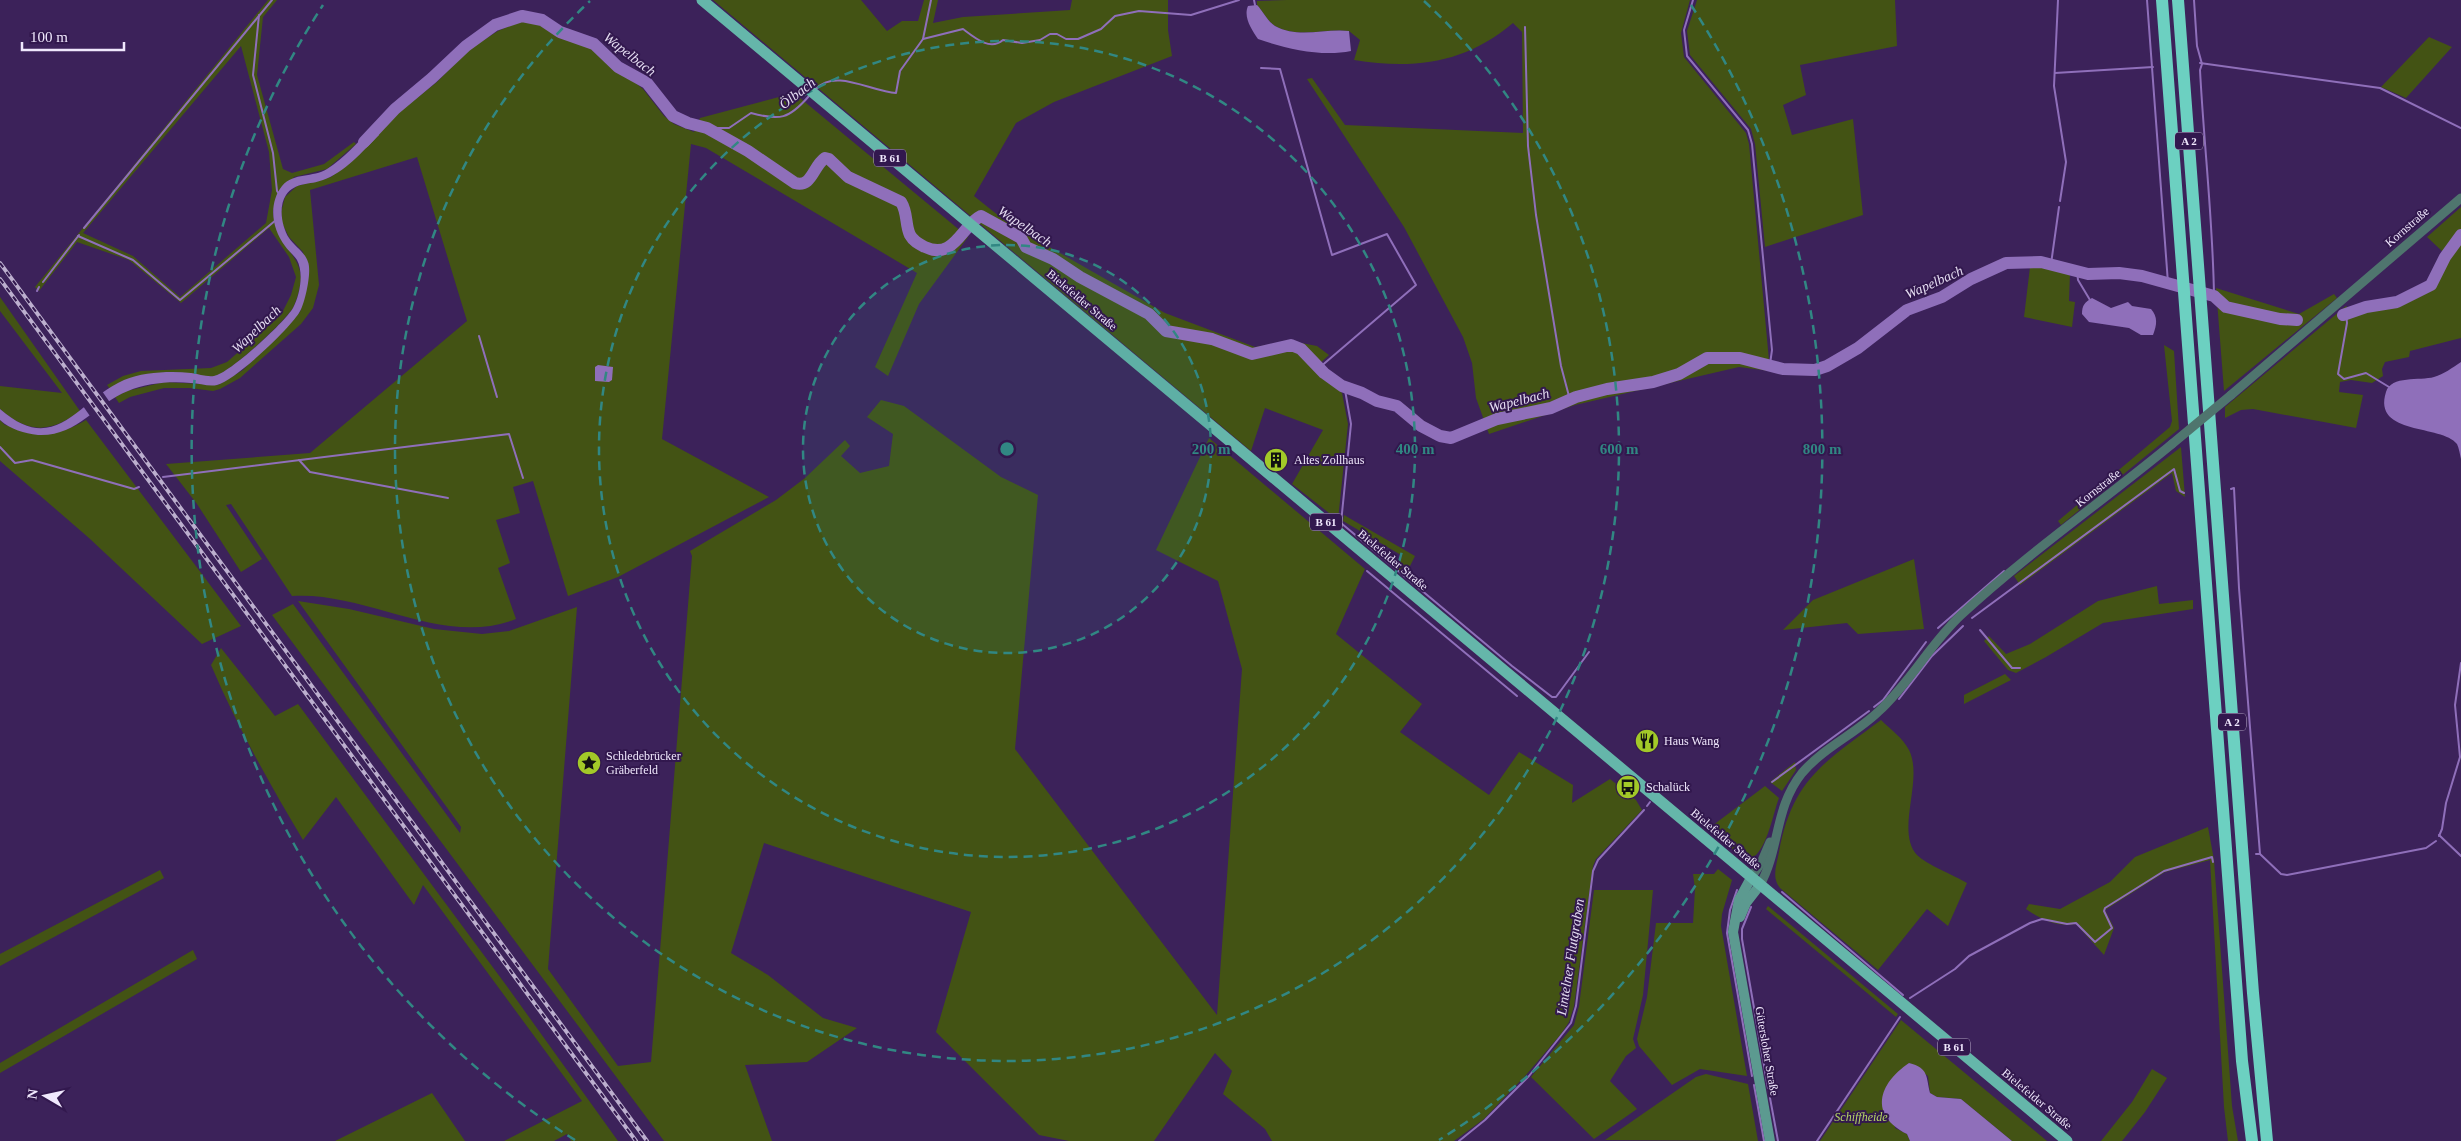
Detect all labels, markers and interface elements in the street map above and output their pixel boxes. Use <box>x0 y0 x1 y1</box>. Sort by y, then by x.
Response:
scale bar <box>22 20 125 52</box>
text: 100 m <box>30 29 68 45</box>
water label: Wapelbach <box>601 29 659 79</box>
water label: Ölbach <box>776 74 818 112</box>
road number: A 2 <box>2175 132 2203 150</box>
road number: B 61 <box>874 150 906 167</box>
water label: Wapelbach <box>995 203 1054 250</box>
street label: Kornstraße <box>2382 204 2432 250</box>
water label: Wapelbach <box>1903 263 1965 302</box>
street label: Bielefelder Straße <box>1044 267 1120 333</box>
water label: Wapelbach <box>229 303 284 356</box>
water label: Wapelbach <box>1487 386 1551 415</box>
centre of rings <box>998 440 1016 458</box>
text: 200 m <box>1192 441 1231 457</box>
text: 400 m <box>1396 441 1435 457</box>
text: 600 m <box>1600 441 1639 457</box>
text: 800 m <box>1803 441 1842 457</box>
building icon: Altes Zollhaus <box>1263 447 1289 473</box>
place label: Altes Zollhaus <box>1294 453 1365 467</box>
street label: Kornstraße <box>2073 466 2123 510</box>
road number: B 61 <box>1310 514 1342 530</box>
street label: Bielefelder Straße <box>1355 527 1431 593</box>
road number: A 2 <box>2218 714 2246 730</box>
restaurant icon: Haus Wang <box>1634 728 1660 754</box>
place label: Haus Wang <box>1664 734 1719 748</box>
place label: Schledebrücker Gräberfeld <box>606 749 681 777</box>
place icon: Schledebrücker Gräberfeld <box>576 750 602 776</box>
bus stop icon: Schalück <box>1615 774 1641 800</box>
place label: Schalück <box>1646 780 1690 794</box>
street label: Bielefelder Straße <box>1688 806 1764 872</box>
water label: Lintelner Flutgraben <box>1554 898 1587 1017</box>
street label: Gütersloher Straße <box>1752 1005 1782 1097</box>
road number: B 61 <box>1938 1038 1970 1056</box>
street label: Bielefelder Straße <box>1999 1066 2075 1132</box>
north arrow <box>20 1071 70 1121</box>
text: N <box>24 1088 41 1100</box>
park label: Schiffheide <box>1834 1110 1888 1124</box>

